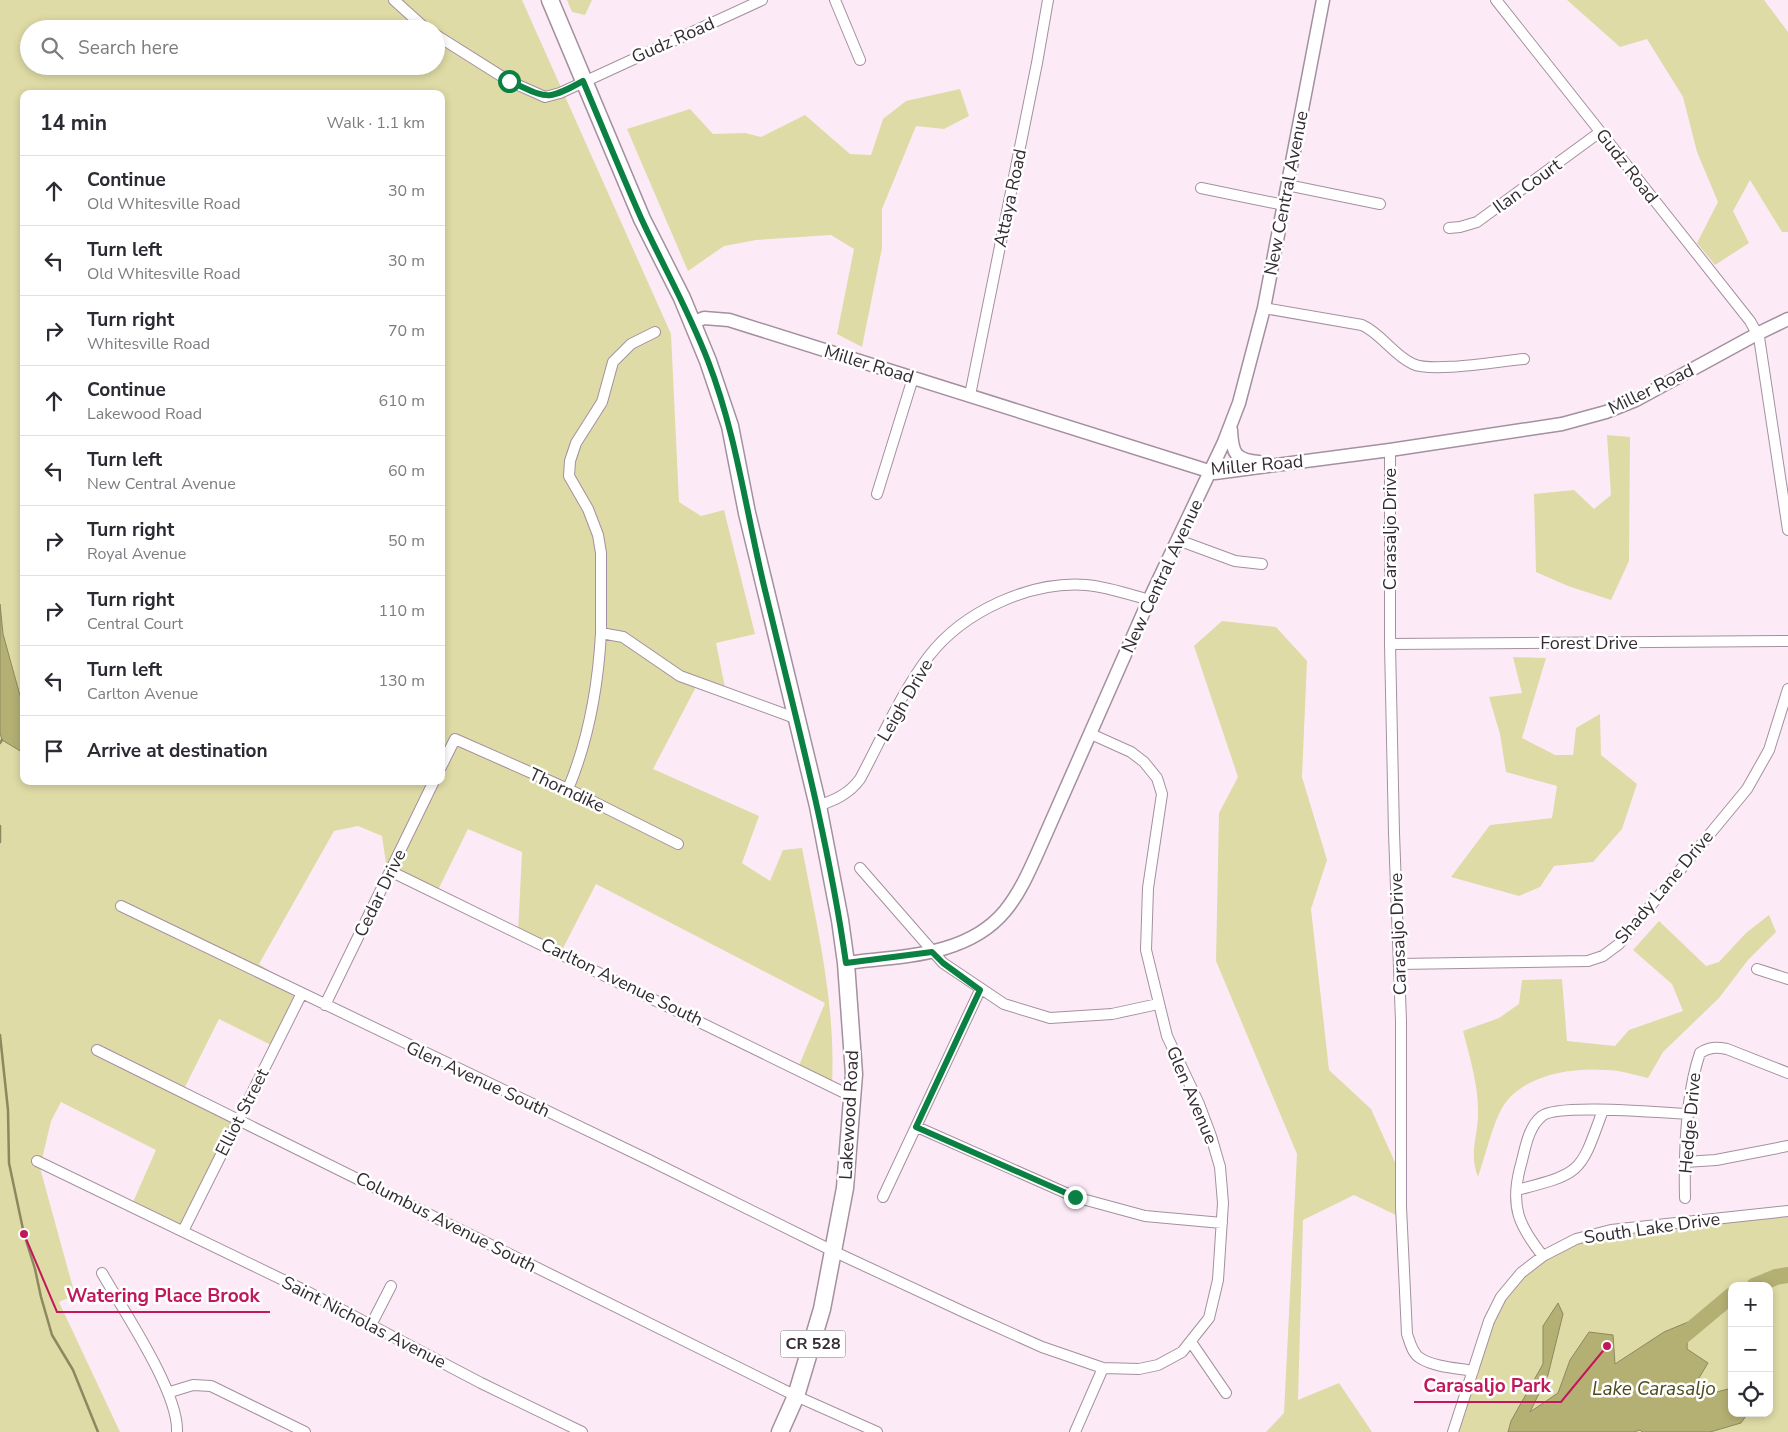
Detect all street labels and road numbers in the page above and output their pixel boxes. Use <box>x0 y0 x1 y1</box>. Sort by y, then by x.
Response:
street label: Gudz Road <box>628 11 718 69</box>
street label: New Central Avenue <box>1258 109 1314 277</box>
street label: Gudz Road <box>1590 124 1664 208</box>
street label: Attaya Road <box>988 147 1032 249</box>
street label: Ilan Court <box>1488 153 1567 219</box>
street label: Miller Road <box>821 339 917 389</box>
street label: Miller Road <box>1604 358 1698 420</box>
street label: Miller Road <box>1210 449 1304 481</box>
street label: Carasaljo Drive <box>1378 468 1402 590</box>
street label: New Central Avenue <box>1116 495 1208 657</box>
street label: Forest Drive <box>1540 631 1638 655</box>
street label: Leigh Drive <box>872 654 938 746</box>
street label: Thorndike <box>525 762 609 818</box>
street label: Shady Lane Drive <box>1609 825 1719 949</box>
street label: Cedar Drive <box>348 845 412 941</box>
street label: Carasaljo Drive <box>1384 872 1412 996</box>
street label: Carlton Avenue South <box>537 932 707 1032</box>
street label: Glen Avenue South <box>402 1035 554 1123</box>
street label: Glen Avenue <box>1161 1042 1223 1148</box>
street label: Lakewood Road <box>834 1050 864 1180</box>
street label: Elliot Street <box>210 1063 275 1160</box>
street label: Hedge Drive <box>1674 1072 1706 1174</box>
street label: Columbus Avenue South <box>352 1166 540 1278</box>
street label: South Lake Drive <box>1582 1207 1722 1249</box>
street label: Saint Nicholas Avenue <box>278 1270 450 1374</box>
road number: CR 528 <box>780 1330 846 1358</box>

